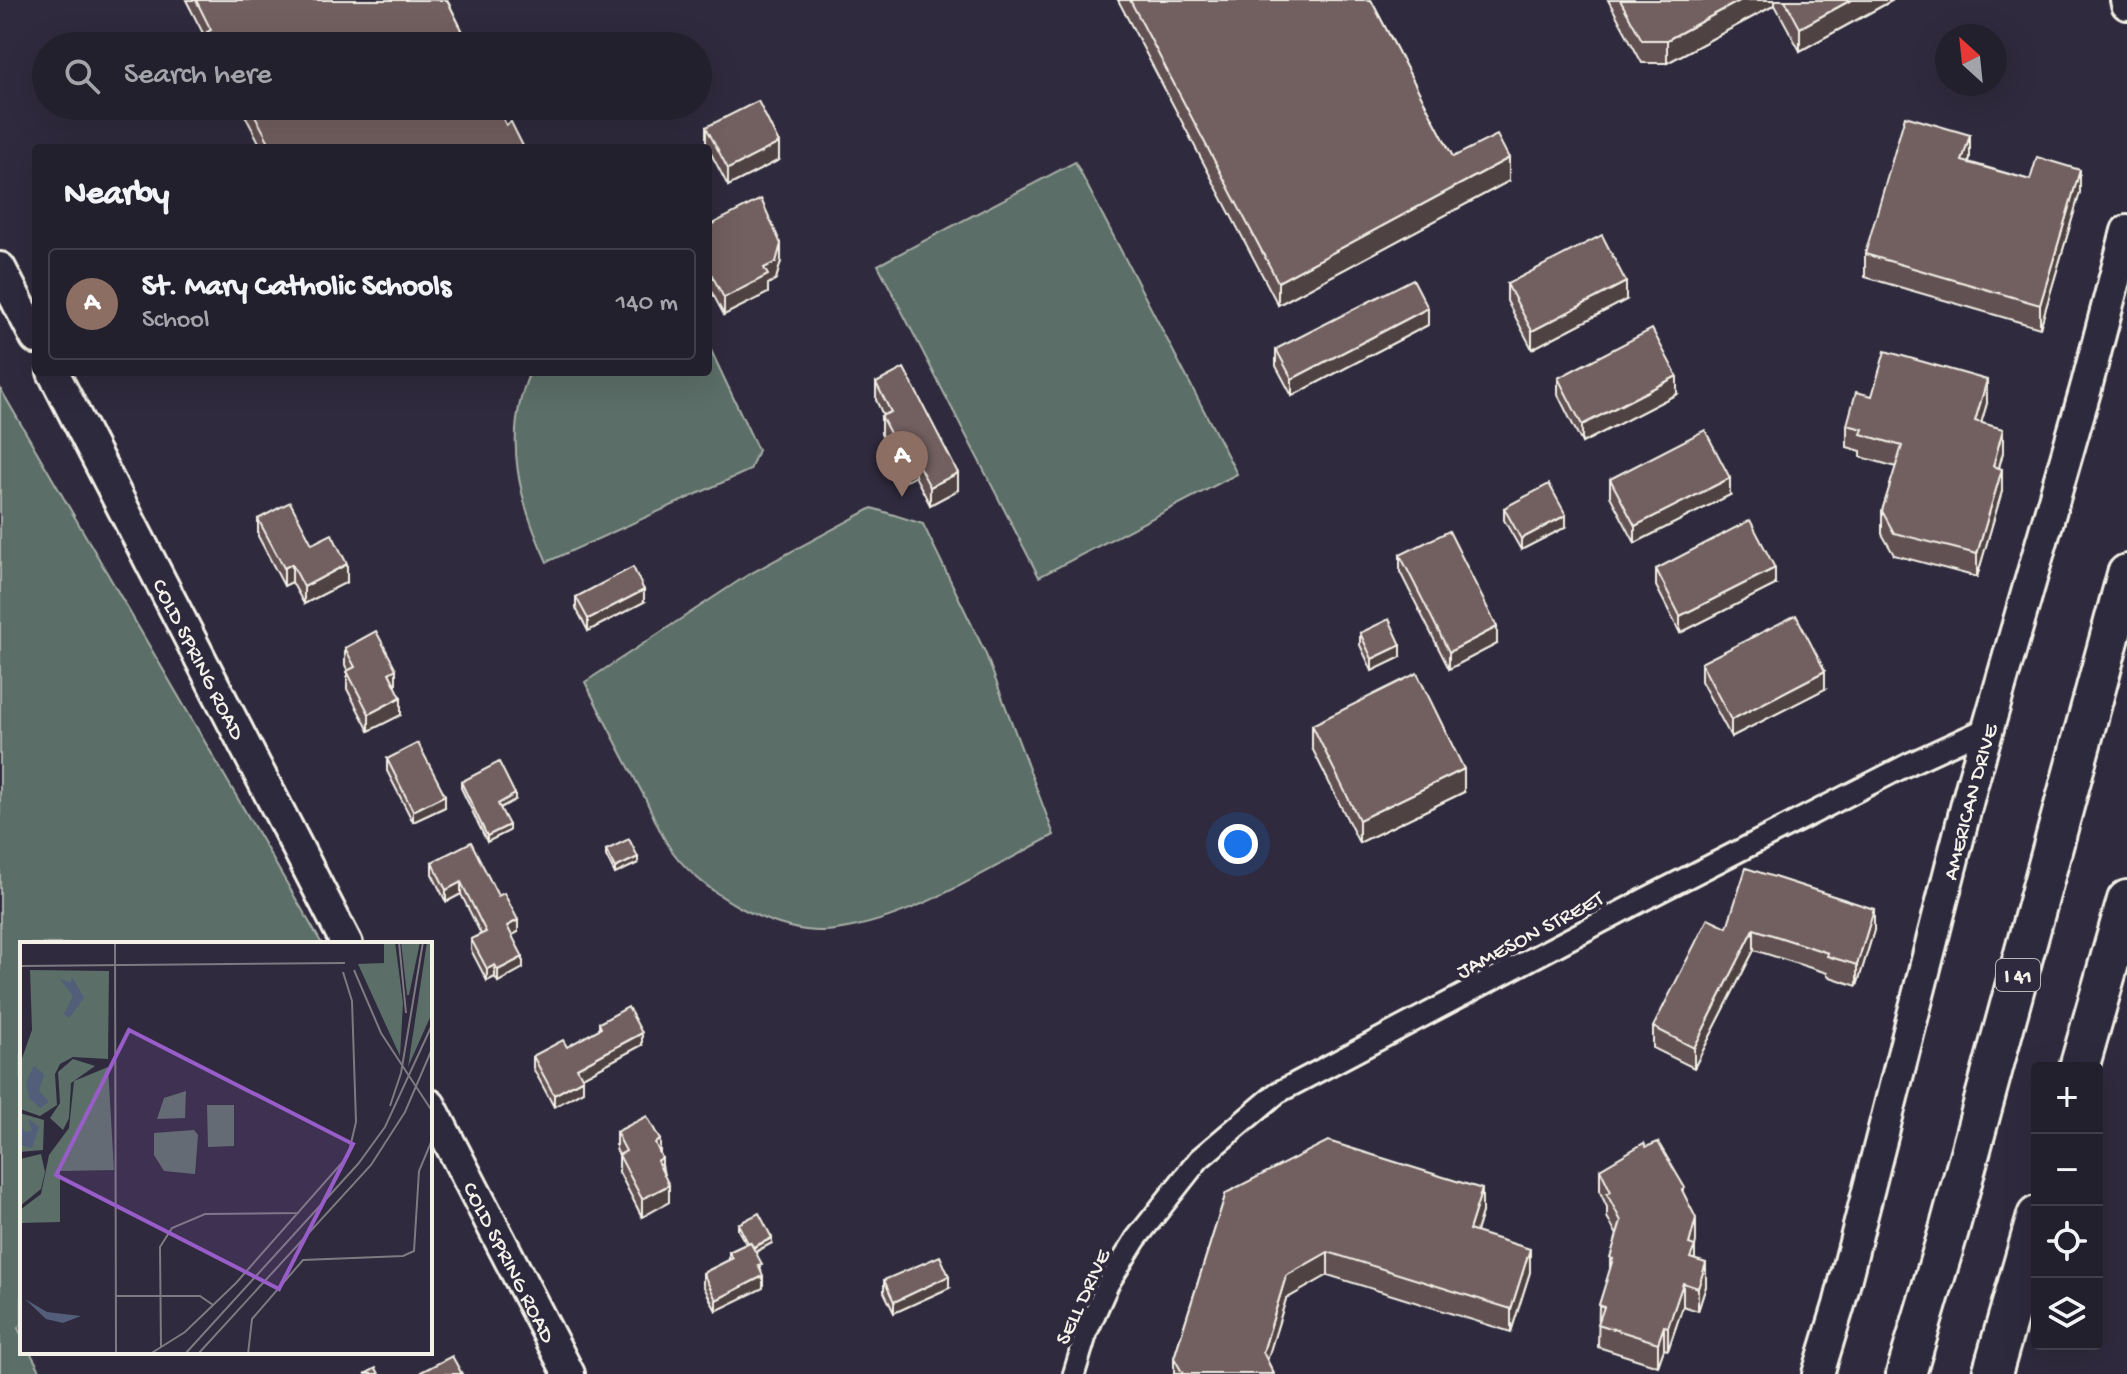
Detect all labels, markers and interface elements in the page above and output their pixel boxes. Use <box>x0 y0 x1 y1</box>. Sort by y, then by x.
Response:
north arrow <box>1935 24 2007 96</box>
search box <box>32 32 712 120</box>
icon: search <box>60 54 104 98</box>
text: Search here <box>124 59 272 94</box>
text: Nearby <box>64 176 169 216</box>
text: St. Mary Catholic Schools <box>142 271 451 306</box>
text: A <box>84 289 100 320</box>
text: 140 m <box>616 289 678 320</box>
text: School <box>142 306 210 337</box>
pin: A <box>876 431 928 497</box>
street label: COLD SPRING ROAD <box>144 575 249 746</box>
street label: AMERICAN DRIVE <box>1939 720 2006 883</box>
your location <box>1218 824 1258 864</box>
street label: JAMESON STREET <box>1453 886 1610 986</box>
inset map <box>20 942 432 1354</box>
road number: I 41 <box>1996 959 2040 991</box>
map controls <box>2031 1062 2103 1350</box>
button: + <box>2031 1062 2103 1134</box>
button: − <box>2031 1134 2103 1206</box>
street label: COLD SPRING ROAD <box>455 1178 560 1349</box>
button: locate <box>2031 1206 2103 1278</box>
street label: SELL DRIVE <box>1051 1245 1119 1350</box>
button: layers <box>2031 1278 2103 1350</box>

